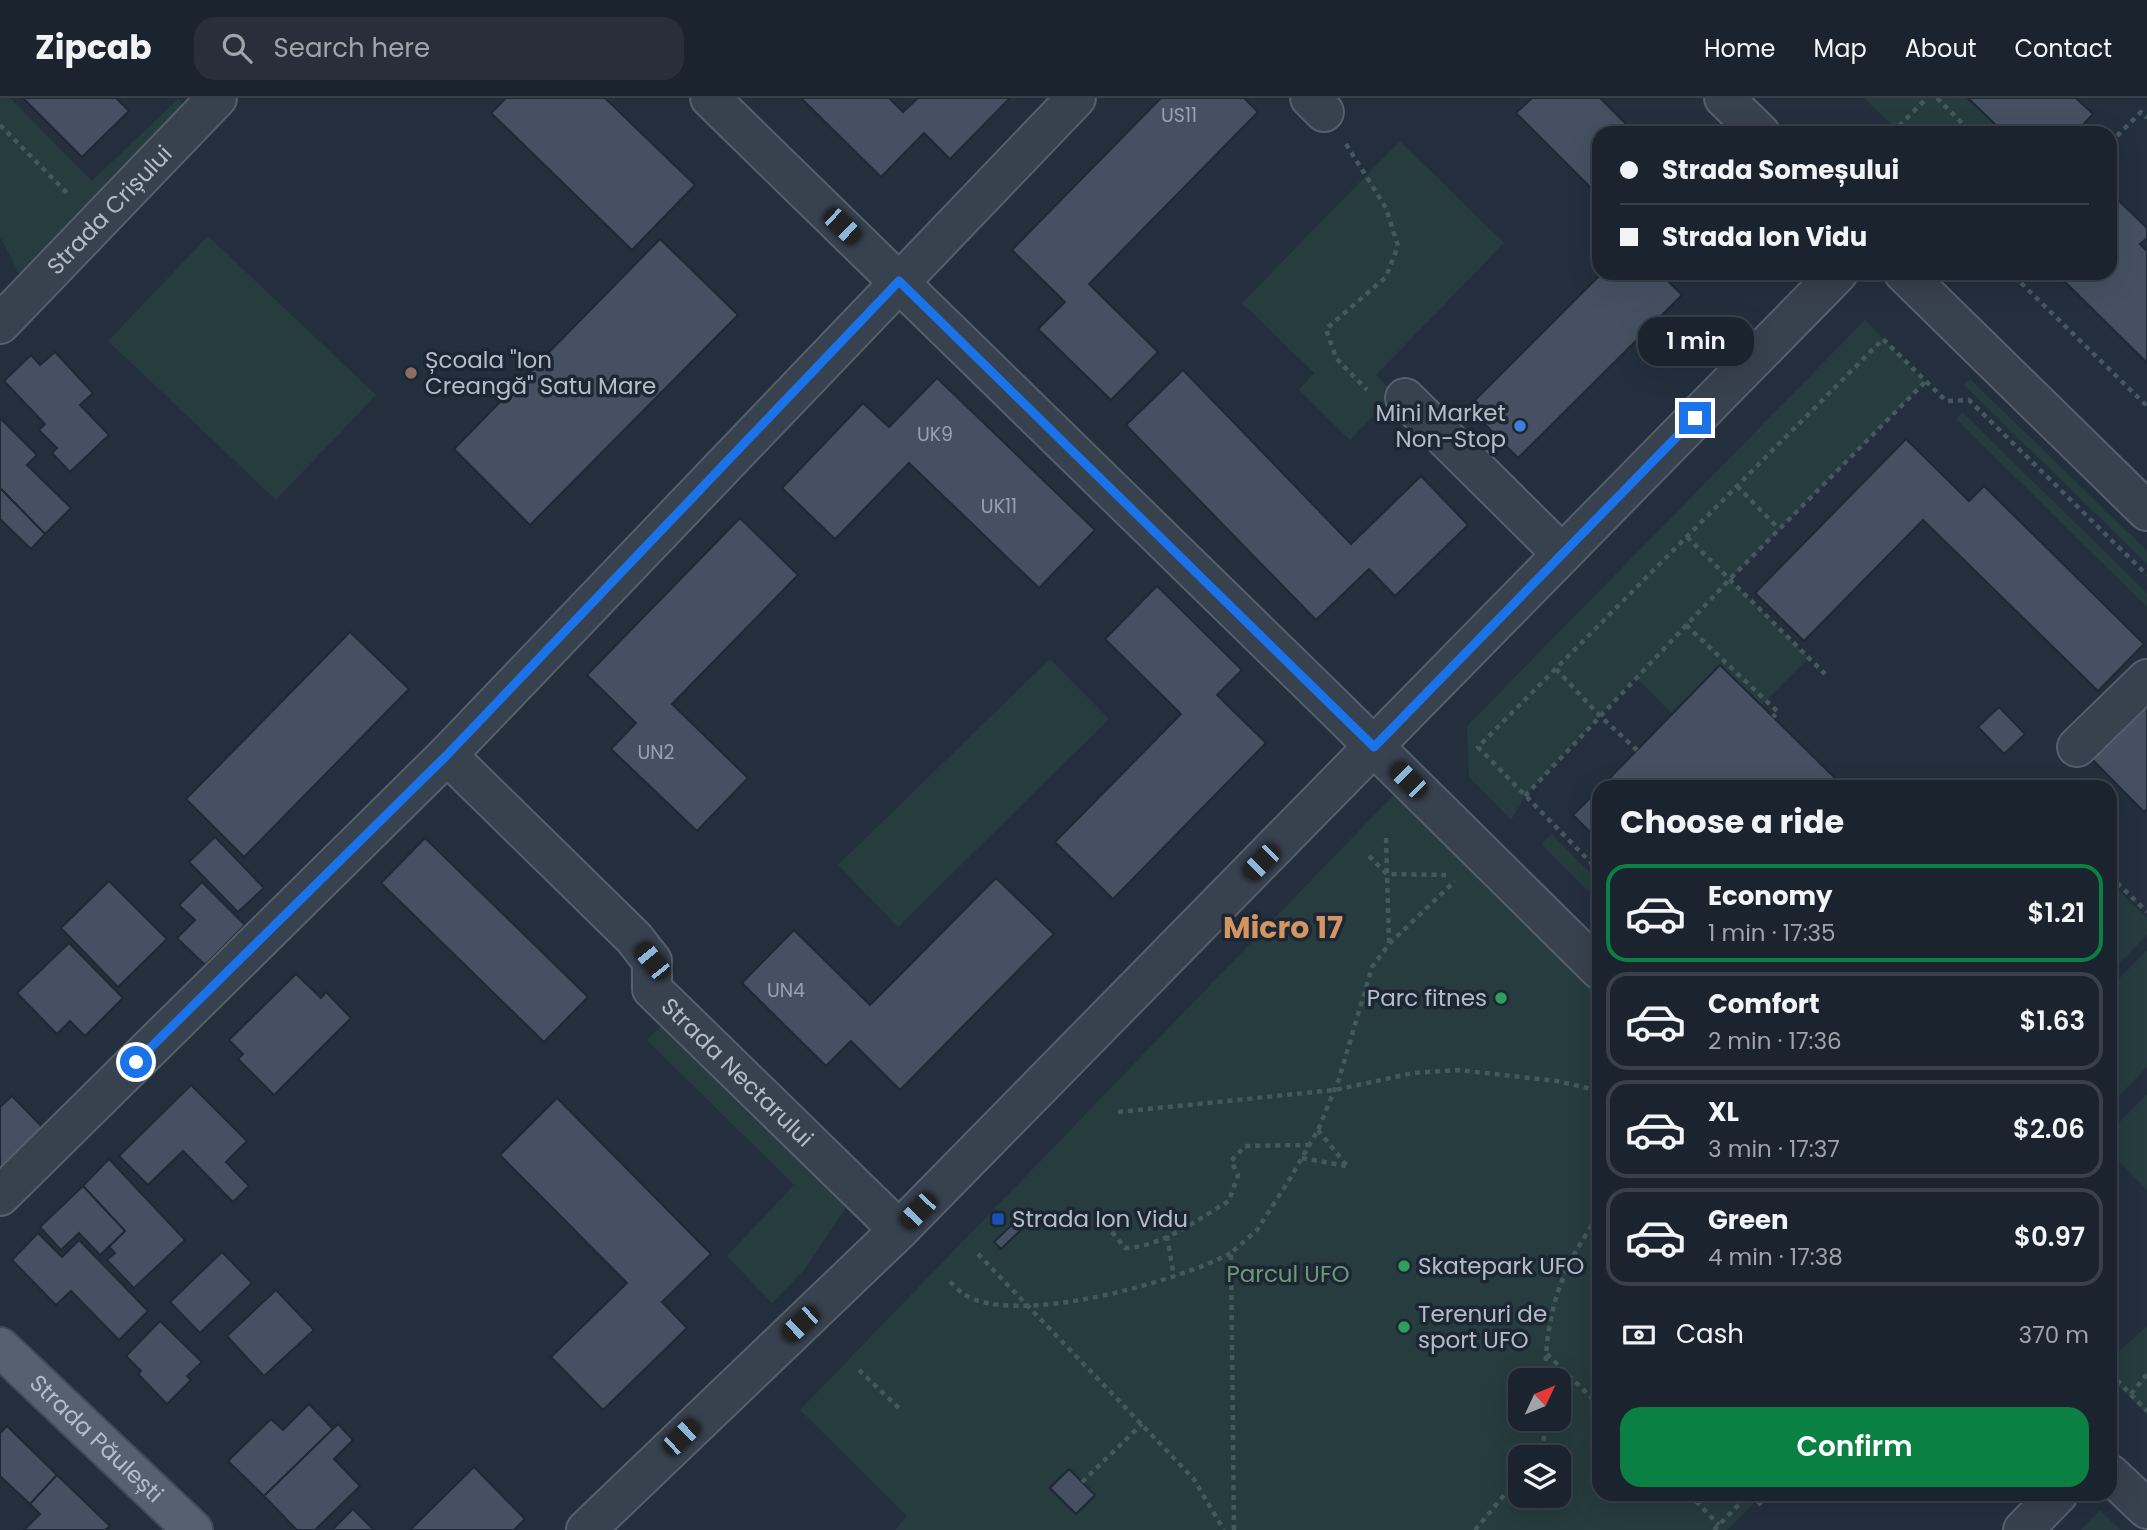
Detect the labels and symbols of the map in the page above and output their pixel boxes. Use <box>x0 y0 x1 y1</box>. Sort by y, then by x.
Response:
house number: US11 <box>1161 102 1197 129</box>
street label: Strada Crișului <box>40 138 179 282</box>
car <box>820 204 865 248</box>
callout: 1 min <box>1637 316 1753 366</box>
place label: Școala "Ion Creangă" Satu Mare <box>425 344 656 402</box>
marker: Școala "Ion Creangă" Satu Mare <box>403 365 419 381</box>
place label: Mini Market Non-Stop <box>1376 397 1506 455</box>
route end <box>1679 402 1711 434</box>
marker: Mini Market Non-Stop <box>1512 418 1528 434</box>
house number: UK9 <box>917 421 953 448</box>
house number: UK11 <box>981 493 1017 520</box>
house number: UN2 <box>637 739 675 766</box>
car <box>1386 758 1431 802</box>
car <box>1239 840 1284 884</box>
district label: Micro 17 <box>1223 906 1343 949</box>
car <box>631 938 674 984</box>
house number: UN4 <box>767 977 805 1004</box>
place label: Parc fitnes <box>1367 982 1487 1014</box>
marker: Parc fitnes <box>1493 990 1509 1006</box>
street label: Strada Nectarului <box>654 991 820 1154</box>
route start <box>120 1046 152 1078</box>
car <box>896 1189 941 1233</box>
place label: Strada Ion Vidu <box>1012 1203 1188 1235</box>
marker: Strada Ion Vidu <box>990 1211 1006 1227</box>
place label: Skatepark UFO <box>1418 1250 1584 1282</box>
park label: Parcul UFO <box>1226 1258 1350 1290</box>
marker: Skatepark UFO <box>1396 1258 1412 1274</box>
place label: Terenuri de sport UFO <box>1418 1298 1547 1356</box>
car <box>778 1302 823 1346</box>
marker: Terenuri de sport UFO <box>1396 1319 1412 1335</box>
street label: Strada Păulești <box>23 1367 170 1510</box>
north arrow <box>1508 1368 1572 1432</box>
car <box>659 1415 704 1459</box>

